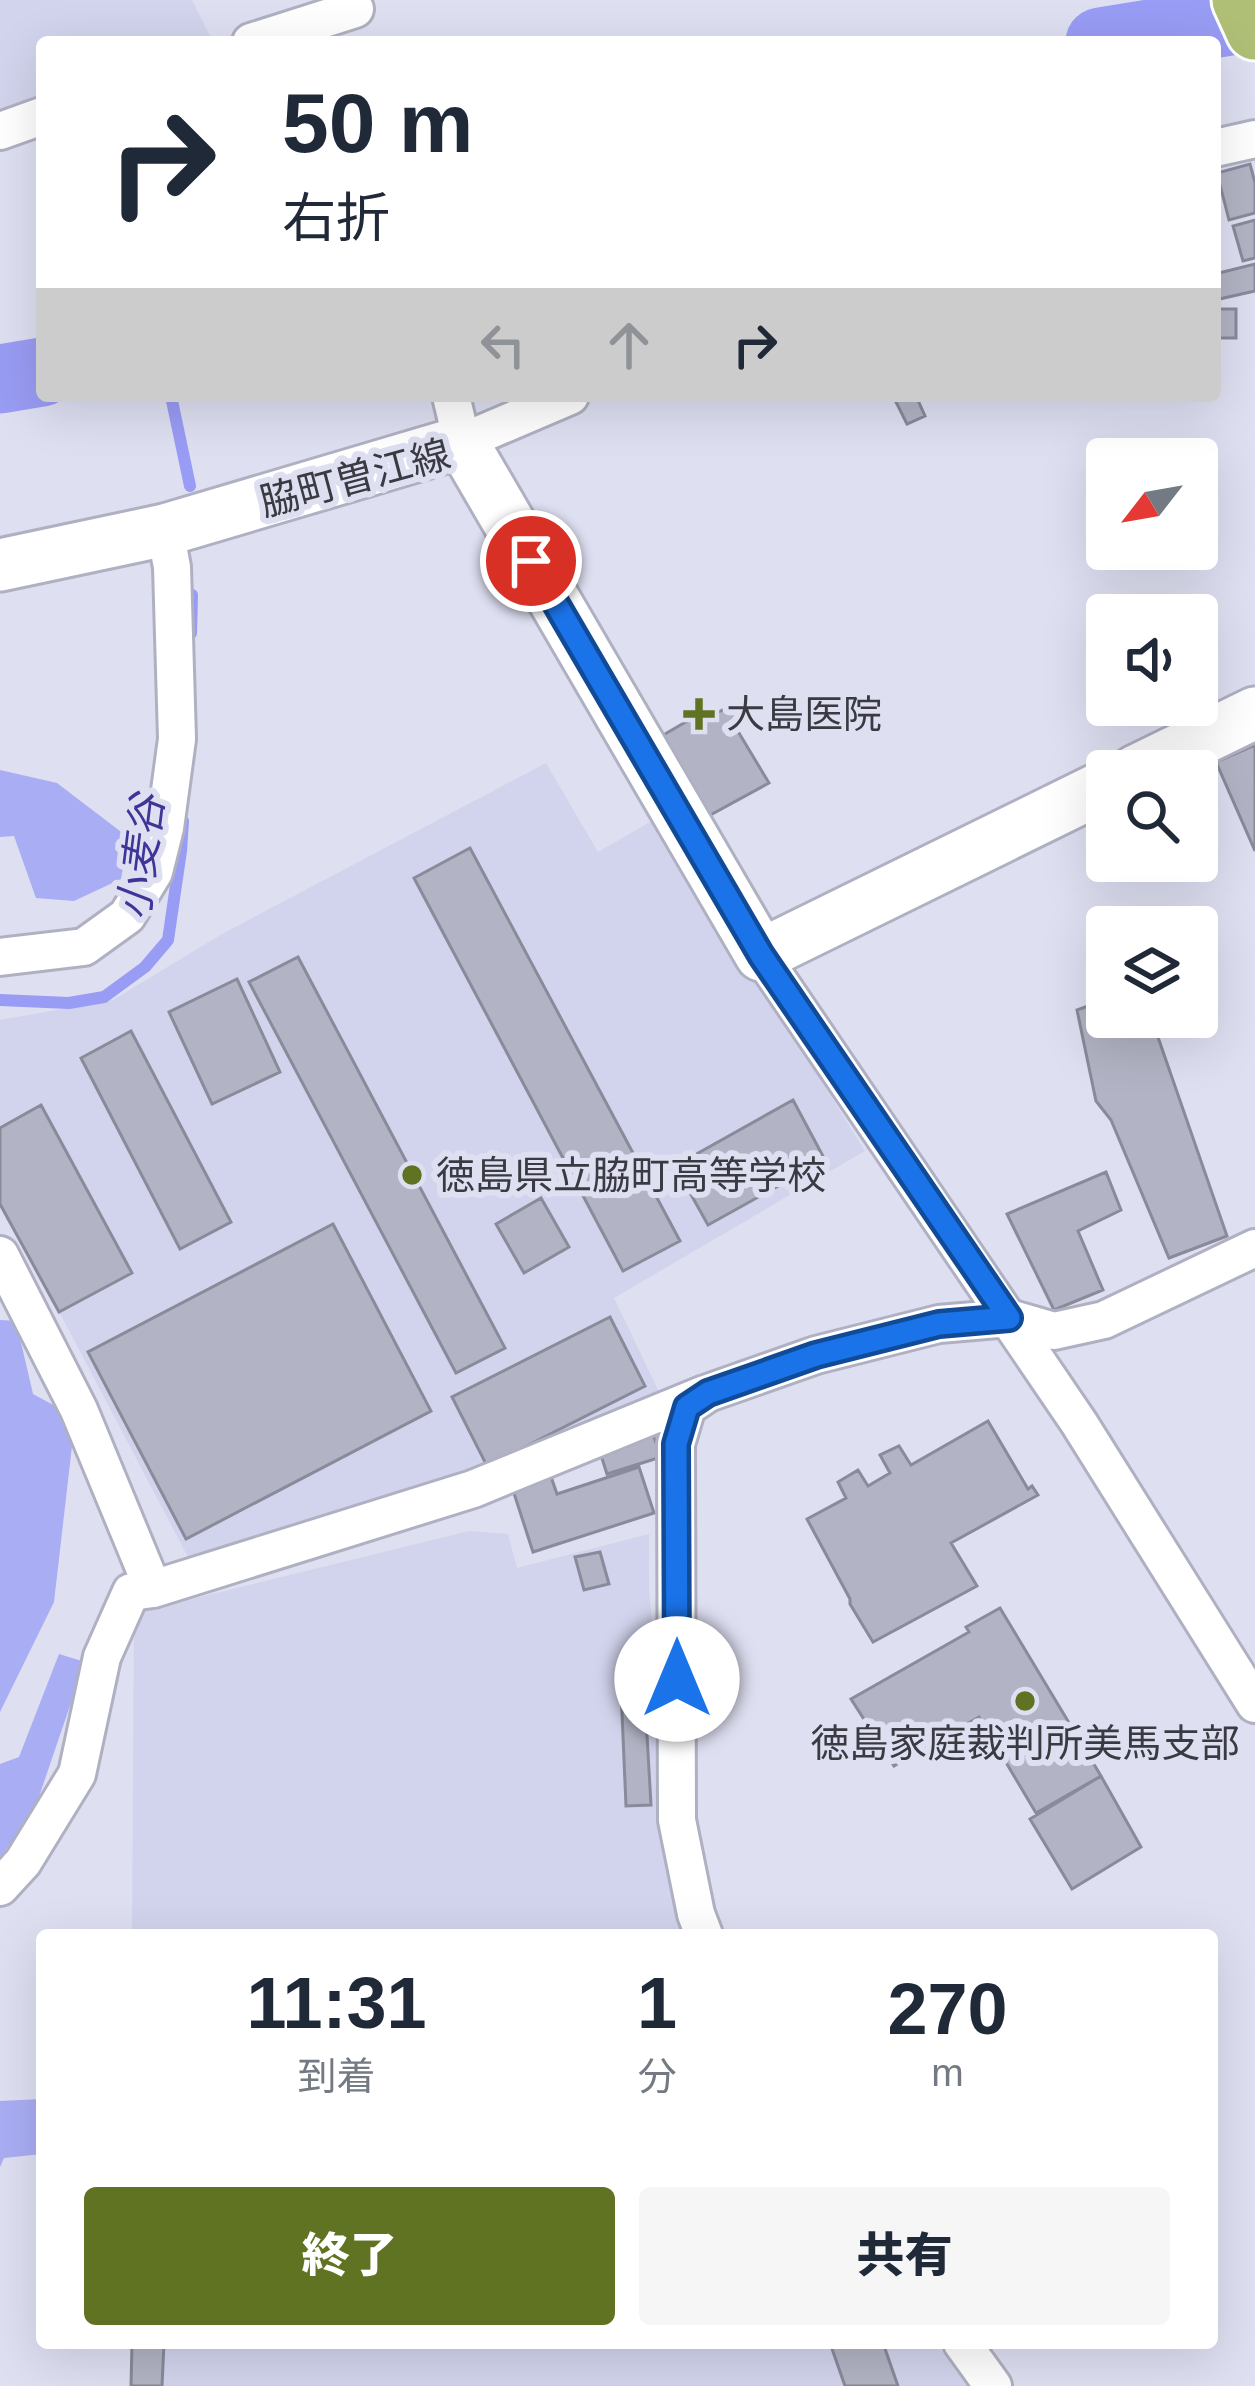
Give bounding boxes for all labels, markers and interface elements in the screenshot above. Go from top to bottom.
text: 50 m [282,76,473,170]
icon: right [84,84,240,240]
text: 右折 [282,188,390,248]
icon: left [470,312,536,378]
icon: ahead [596,312,662,378]
icon: right [722,312,788,378]
street label: 脇町曽江線 [255,432,455,524]
north arrow [1086,438,1218,570]
map controls [1086,438,1218,1038]
pin [480,510,582,612]
icon: arrive [498,528,564,594]
button: sound [1086,594,1218,726]
place label: 大島医院 [726,693,882,736]
marker: 大島医院 [683,698,715,730]
button: search [1086,750,1218,882]
water label: 小麦谷 [110,789,172,922]
button: layers [1086,906,1218,1038]
place label: 徳島県立脇町高等学校 [436,1154,826,1197]
marker: 徳島県立脇町高等学校 [399,1162,425,1188]
position arrow [614,1616,740,1742]
marker: 徳島家庭裁判所美馬支部 [1012,1688,1038,1714]
place label: 徳島家庭裁判所美馬支部 [810,1722,1240,1765]
text: 11:31 [246,1963,427,2043]
text: 1 [637,1963,677,2043]
text: 270 [887,1969,1008,2049]
text: m [931,2051,964,2094]
text: 到着 [297,2055,376,2098]
text: 分 [638,2055,677,2098]
button: 終了 [84,2187,615,2325]
button: 共有 [639,2187,1170,2325]

